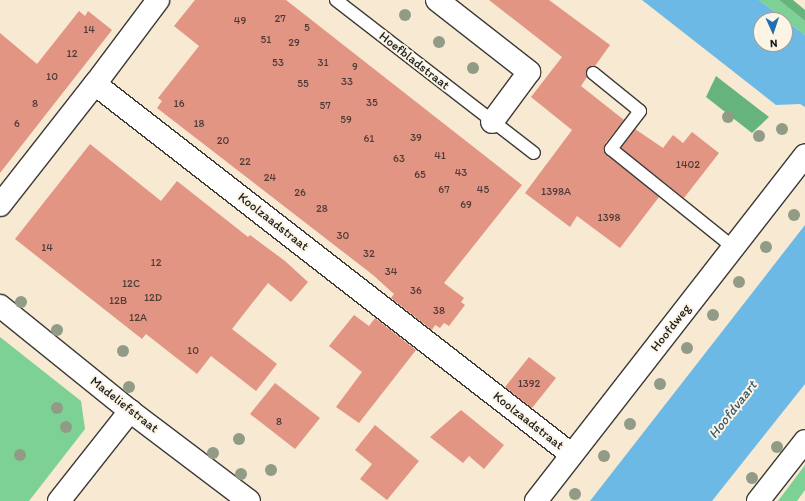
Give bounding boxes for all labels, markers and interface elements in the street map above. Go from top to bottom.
house number: 27 [274,12,286,26]
north arrow [753,12,793,52]
house number: 49 [234,14,246,28]
house number: 5 [304,21,310,35]
house number: 14 [83,23,95,37]
street label: Hoefbladstraat [376,29,452,93]
house number: 51 [261,33,271,47]
house number: 29 [288,36,300,50]
text: N [770,37,778,50]
house number: 12 [67,47,77,61]
house number: 53 [272,56,284,70]
house number: 31 [317,56,329,70]
house number: 9 [352,60,358,74]
house number: 10 [46,70,58,84]
house number: 33 [341,75,353,89]
house number: 55 [297,77,309,91]
house number: 35 [366,96,378,110]
house number: 8 [32,97,38,111]
house number: 16 [174,97,184,111]
house number: 57 [319,99,331,113]
house number: 59 [340,113,352,127]
house number: 6 [14,117,20,131]
house number: 18 [193,117,205,131]
house number: 39 [410,131,422,145]
house number: 61 [364,132,374,146]
house number: 20 [217,134,229,148]
house number: 41 [434,149,446,163]
house number: 63 [393,152,405,166]
house number: 22 [239,155,251,169]
house number: 1402 [676,158,700,172]
house number: 43 [455,166,467,180]
house number: 65 [414,168,426,182]
house number: 24 [264,171,276,185]
house number: 67 [438,183,450,197]
house number: 45 [477,183,489,197]
house number: 1398A [541,185,571,199]
house number: 26 [294,186,306,200]
street label: Koolzaadstraat [235,190,311,254]
house number: 69 [460,198,472,212]
house number: 28 [316,202,328,216]
house number: 1398 [598,211,620,225]
house number: 30 [337,229,349,243]
house number: 14 [41,241,53,255]
house number: 32 [363,247,375,261]
house number: 12 [151,256,161,270]
house number: 34 [385,265,397,279]
house number: 12C [122,277,140,291]
house number: 36 [410,284,422,298]
house number: 12D [144,291,162,305]
house number: 12B [109,294,127,308]
street label: Hoofdweg [648,301,694,355]
house number: 38 [433,304,445,318]
house number: 12A [129,311,147,325]
house number: 10 [187,344,199,358]
street label: Madeliefstraat [87,374,161,436]
house number: 1392 [518,377,540,391]
water label: Hoofdvaart [705,378,761,442]
street label: Koolzaadstraat [490,389,566,453]
house number: 8 [276,415,282,429]

